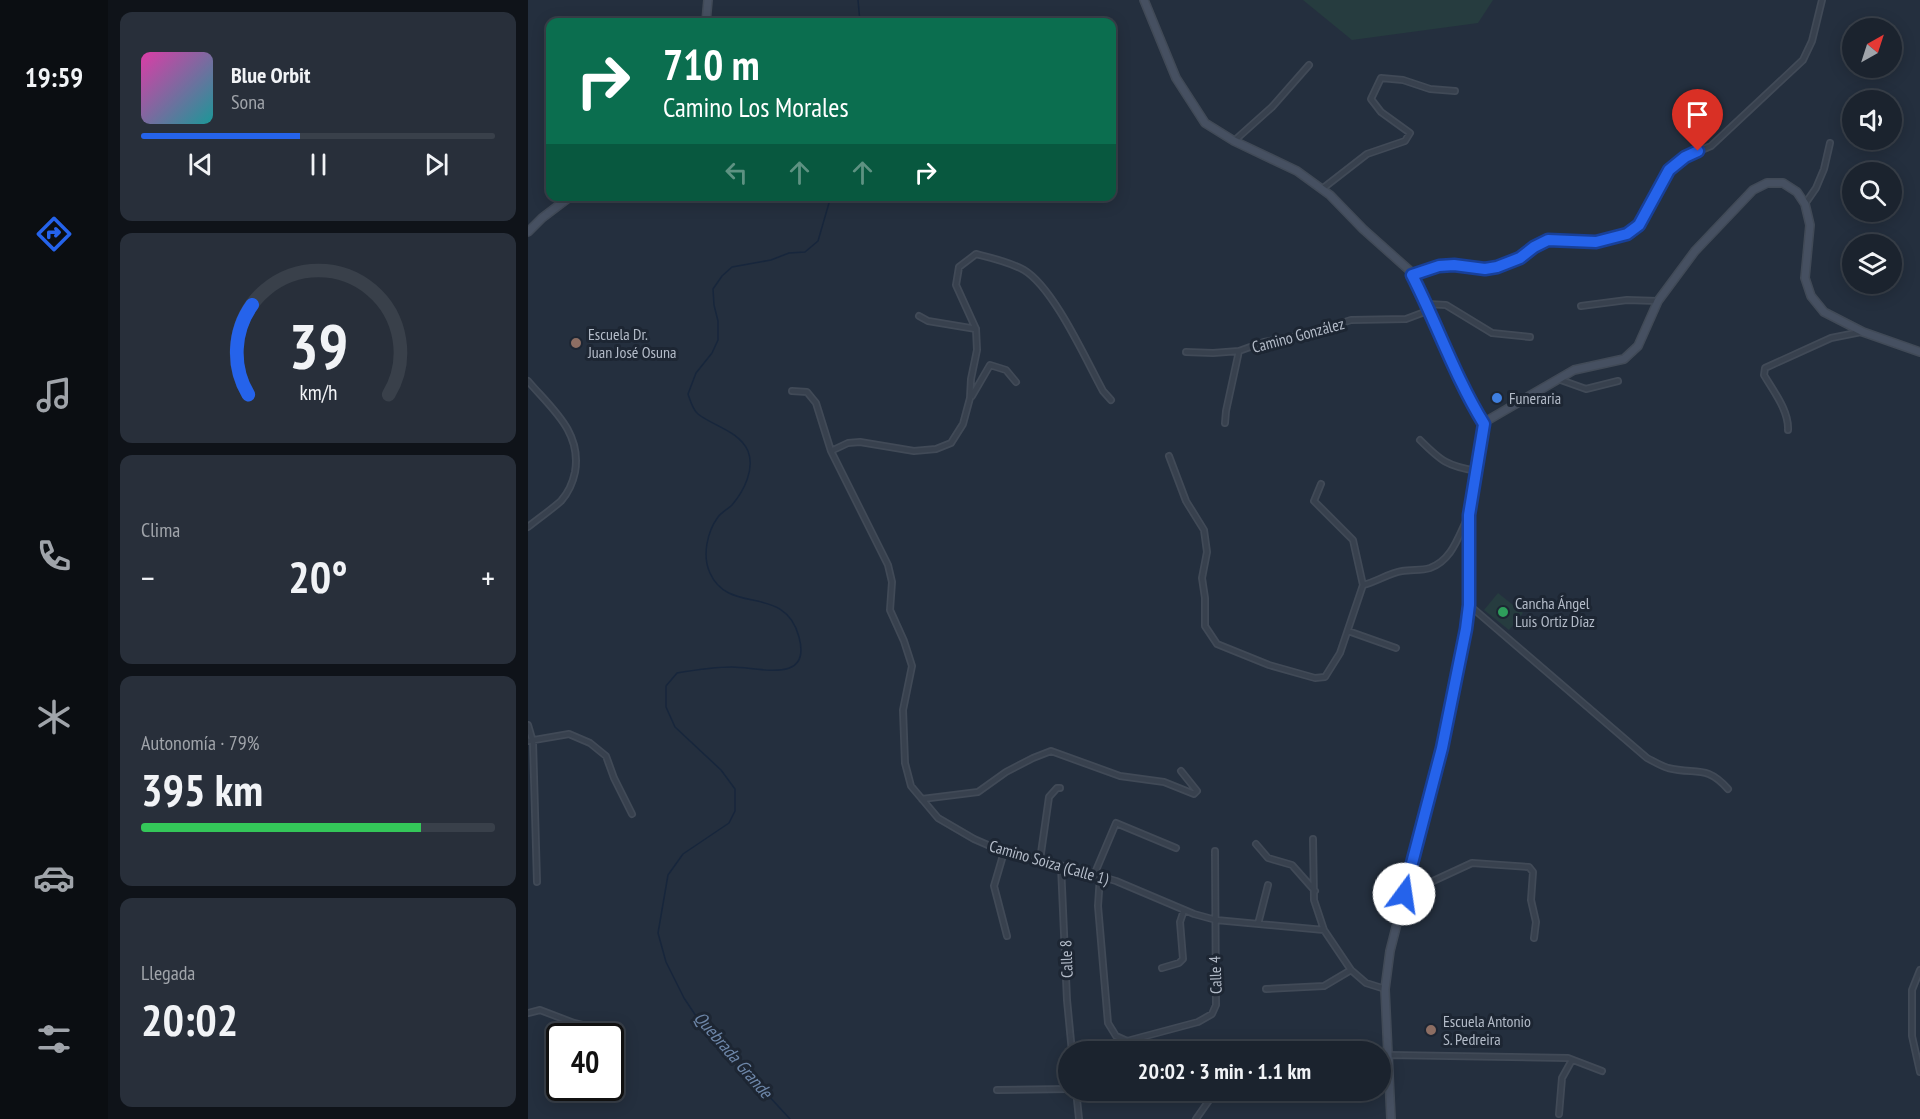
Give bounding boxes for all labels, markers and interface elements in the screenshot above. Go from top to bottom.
north arrow [1842,18,1902,78]
map controls [1842,18,1902,294]
text: 710 m [663,37,760,92]
icon: right [564,42,642,120]
text: 19:59 [25,60,83,94]
text: Blue Orbit [231,61,310,89]
text: Sona [231,89,265,115]
pin [1672,89,1723,151]
text: Camino Los Morales [663,90,849,124]
button: sound [1842,90,1902,150]
icon: arrive [1681,98,1714,131]
icon: previous [184,148,217,181]
icon: pause [302,148,335,181]
icon: next [420,148,453,181]
icon: left [720,156,753,189]
icon: ahead [783,156,816,189]
icon: ahead [846,156,879,189]
icon: right [909,156,942,189]
button: search [1842,162,1902,222]
icon: directions [33,213,75,255]
button: layers [1842,234,1902,294]
text: 39 [288,305,348,386]
street label: Camino González [1250,313,1347,357]
place label: Escuela Dr. Juan José Osuna [587,324,676,362]
marker: Escuela Dr. Juan José Osuna [569,336,583,350]
icon: music [33,374,75,416]
text: km/h [299,379,337,407]
place label: Funeraria [1509,388,1561,408]
marker: Funeraria [1490,391,1504,405]
text: Clima [141,517,180,543]
icon: phone [33,535,75,577]
text: 20° [288,547,348,605]
text: − [141,556,155,599]
text: + [481,556,495,599]
place label: Cancha Ángel Luis Ortiz Díaz [1515,593,1595,631]
marker: Cancha Ángel Luis Ortiz Díaz [1496,605,1510,619]
icon: climate [33,696,75,738]
text: Autonomía · 79% [141,730,259,756]
text: 395 km [141,760,263,818]
street label: Camino Soiza (Calle 1) [987,835,1111,889]
icon: car [33,857,75,899]
position arrow [1372,862,1436,926]
street label: Calle 8 [1055,940,1077,978]
street label: Calle 4 [1204,956,1226,994]
text: Llegada [141,960,195,986]
text: 20:02 [141,990,238,1048]
water label: Quebrada Grande [689,1006,779,1104]
place label: Escuela Antonio S. Pedreira [1443,1011,1531,1049]
icon: filters [33,1018,75,1060]
speed limit sign: 40 [546,1023,624,1101]
marker: Escuela Antonio S. Pedreira [1424,1023,1438,1037]
text: 20:02 · 3 min · 1.1 km [1138,1057,1311,1085]

